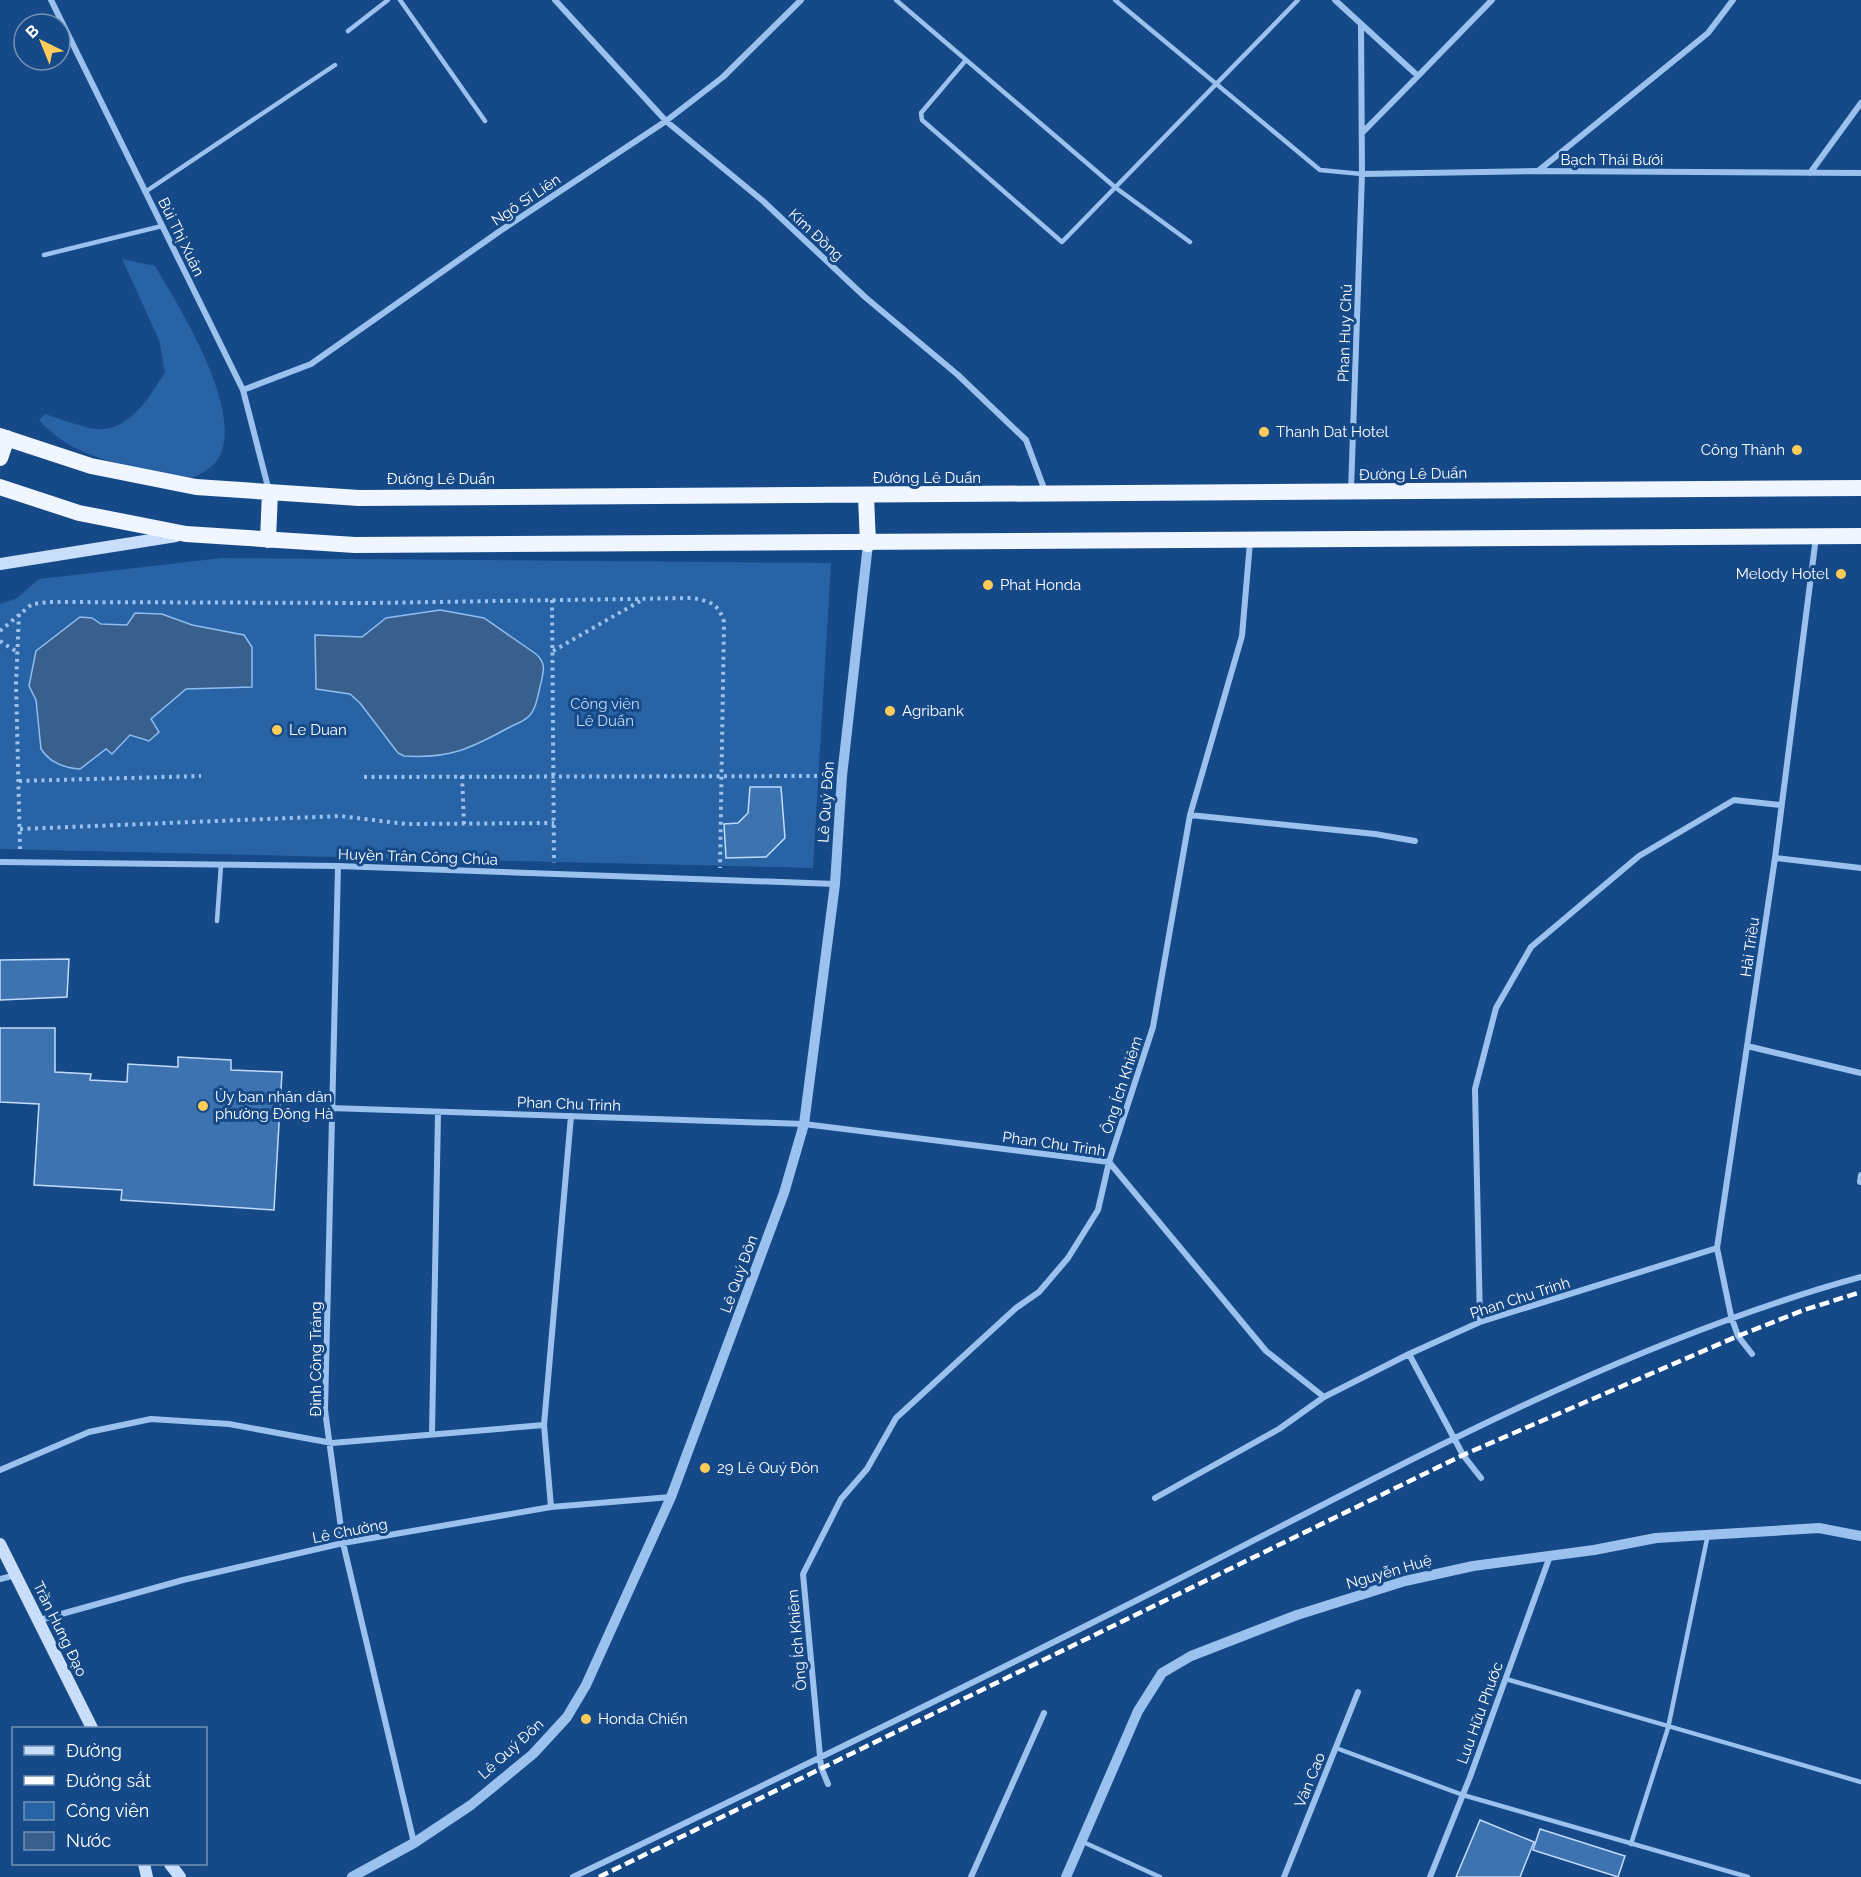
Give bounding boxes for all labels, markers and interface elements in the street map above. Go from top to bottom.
north arrow [12,12,72,72]
text: B [22,21,43,42]
street label: Bạch Thái Bưởi [1561,151,1663,169]
street label: Ngô Sĩ Liên [488,170,564,230]
street label: Bùi Thị Xuân [154,195,208,279]
street label: Kim Đồng [785,205,847,265]
street label: Phan Huy Chú [1334,283,1356,382]
place label: Thanh Dat Hotel [1276,423,1389,441]
marker: Thanh Dat Hotel [1257,425,1271,439]
place label: Công Thành [1701,441,1785,459]
marker: Công Thành [1790,443,1804,457]
street label: Đường Lê Duẩn [1359,464,1467,484]
street label: Đường Lê Duẩn [873,469,981,487]
street label: Đường Lê Duẩn [387,470,495,488]
place label: Melody Hotel [1736,565,1830,583]
marker: Melody Hotel [1834,567,1848,581]
place label: Phat Honda [1000,576,1081,594]
marker: Phat Honda [981,578,995,592]
park label: Công viên Lê Duẩn [570,695,640,730]
place label: Agribank [902,702,964,720]
marker: Agribank [883,704,897,718]
place label: Le Duan [289,721,347,739]
marker: Le Duan [270,723,284,737]
street label: Lê Quý Đôn [814,761,838,843]
street label: Huyền Trân Công Chúa [338,845,498,869]
street label: Hải Triều [1737,916,1763,978]
street label: Ông Ích Khiêm [1098,1034,1146,1136]
place label: Ủy ban nhân dân phường Đông Hà [215,1088,333,1123]
street label: Phan Chu Trinh [517,1093,621,1115]
marker: Ủy ban nhân dân phường Đông Hà [196,1099,210,1113]
street label: Phan Chu Trinh [1001,1128,1107,1160]
street label: Lê Quý Đôn [717,1233,761,1315]
street label: Phan Chu Trinh [1468,1273,1572,1323]
street label: Đinh Công Tráng [307,1301,325,1417]
place label: 29 Lê Quý Đôn [717,1459,819,1477]
marker: 29 Lê Quý Đôn [698,1461,712,1475]
street label: Lê Chưởng [311,1515,389,1547]
street label: Nguyễn Huệ [1344,1551,1434,1593]
street label: Trần Hưng Đạo [29,1579,91,1680]
street label: Ông Ích Khiêm [784,1589,810,1691]
street label: Lưu Hữu Phước [1453,1660,1507,1766]
place label: Honda Chiến [598,1710,688,1728]
marker: Honda Chiến [579,1712,593,1726]
street label: Lê Quý Đôn [475,1715,547,1783]
legend [12,1727,207,1865]
text: Đường [66,1740,122,1761]
street label: Văn Cao [1291,1750,1329,1810]
text: Đường sắt [66,1770,151,1791]
text: Công viên [66,1800,149,1821]
text: Nước [66,1830,111,1851]

